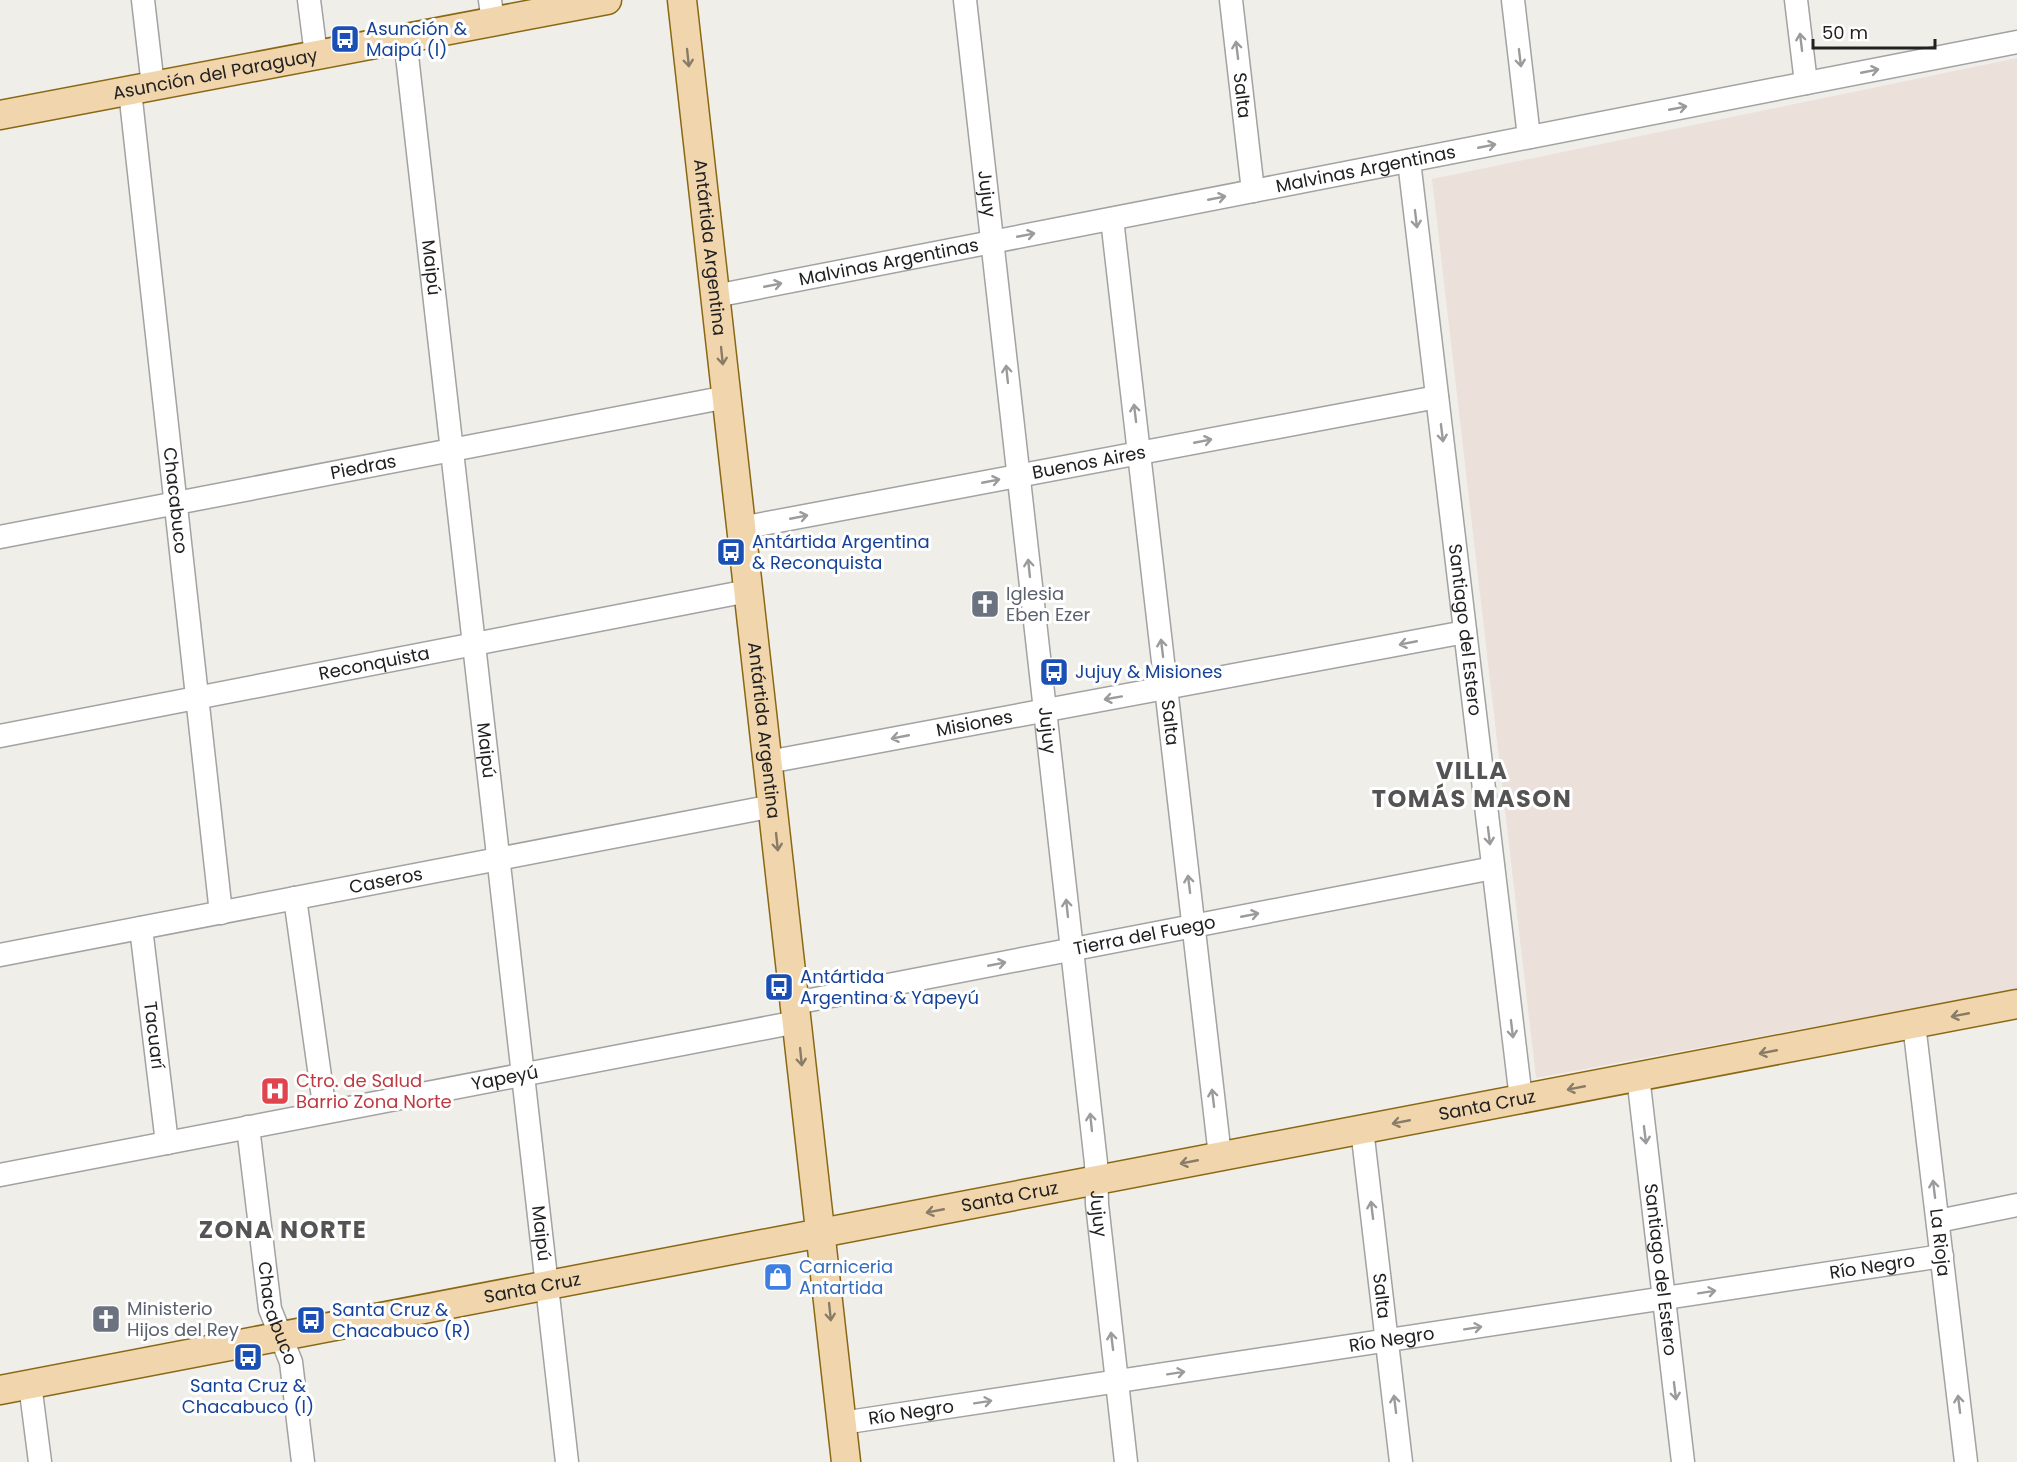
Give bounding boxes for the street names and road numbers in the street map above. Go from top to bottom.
street label: Asunción del Paraguay [111,42,320,105]
street label: Salta [1227,71,1258,120]
street label: Malvinas Argentinas [1274,139,1458,198]
street label: Antártida Argentina [688,158,733,337]
street label: Jujuy [972,169,1002,219]
street label: Malvinas Argentinas [797,232,981,291]
street label: Maipú [416,238,447,297]
street label: Buenos Aires [1030,439,1148,485]
street label: Chacabuco [158,446,194,555]
street label: Piedras [328,448,398,485]
street label: Santiago del Estero [1443,542,1488,717]
street label: Reconquista [316,640,431,686]
street label: Antártida Argentina [742,641,787,820]
street label: Salta [1156,698,1186,747]
street label: Misiones [934,704,1015,742]
street label: Jujuy [1033,705,1063,755]
street label: Maipú [471,721,502,779]
street label: Caseros [347,861,425,899]
street label: Tierra del Fuego [1071,909,1217,961]
street label: Tacuarí [138,1000,171,1070]
street label: Yapeyú [469,1059,540,1096]
street label: Santa Cruz [1436,1083,1537,1126]
street label: Santa Cruz [959,1175,1060,1218]
street label: Santiago del Estero [1639,1182,1684,1357]
street label: Jujuy [1085,1190,1114,1238]
street label: Maipú [526,1204,557,1262]
street label: La Rioja [1924,1207,1957,1278]
street label: Río Negro [1828,1247,1917,1285]
street label: Chacabuco [252,1260,304,1368]
street label: Santa Cruz [482,1266,583,1309]
street label: Salta [1367,1272,1397,1320]
street label: Río Negro [1347,1320,1436,1358]
street label: Río Negro [867,1393,956,1431]

